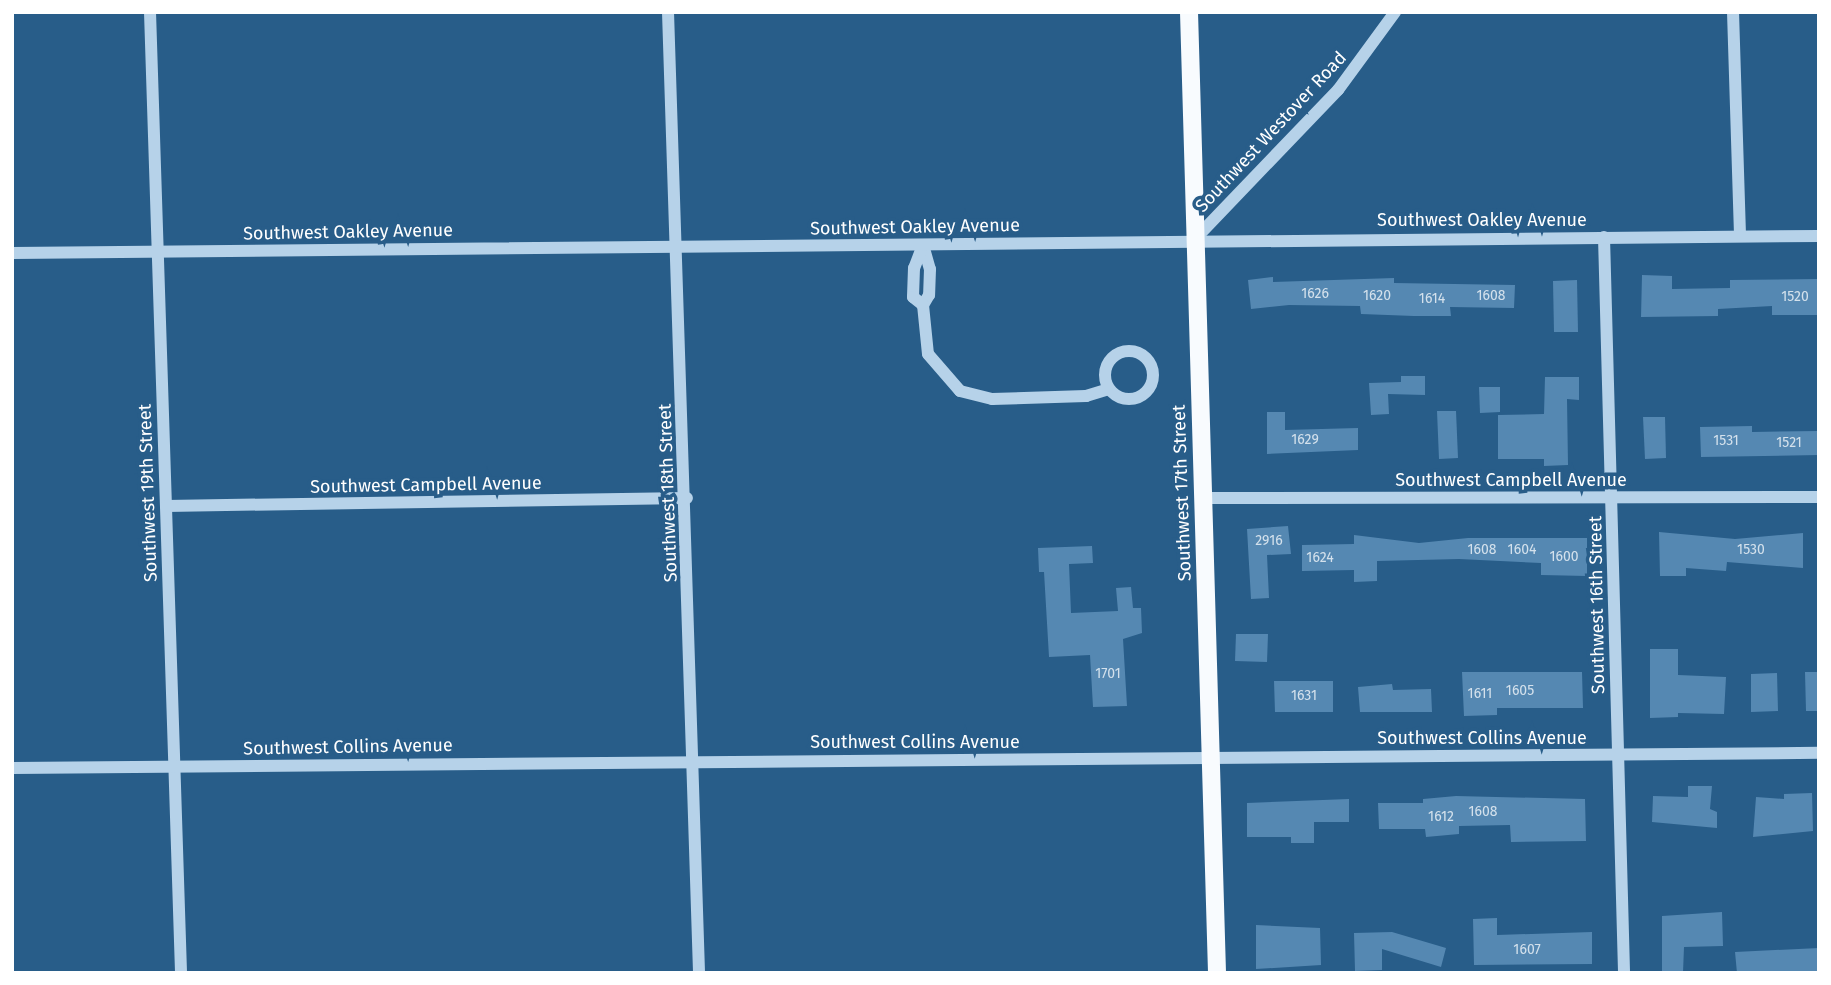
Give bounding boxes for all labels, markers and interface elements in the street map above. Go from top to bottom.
street label: Southwest Westover Road [1191,47,1351,217]
street label: Southwest Oakley Avenue [1377,209,1587,231]
street label: Southwest Oakley Avenue [810,214,1020,240]
street label: Southwest Oakley Avenue [243,219,453,245]
house number: 1626 [1301,286,1329,302]
house number: 1620 [1363,288,1391,304]
house number: 1608 [1476,288,1506,304]
house number: 1520 [1781,289,1809,305]
house number: 1614 [1419,291,1445,307]
street label: Southwest 18th Street [654,403,682,583]
street label: Southwest 19th Street [134,404,162,582]
street label: Southwest 17th Street [1168,404,1196,582]
house number: 1629 [1291,432,1319,448]
house number: 1531 [1713,433,1739,449]
house number: 1521 [1776,435,1802,451]
street label: Southwest Campbell Avenue [1395,469,1627,491]
street label: Southwest Campbell Avenue [310,472,542,498]
street label: Southwest 16th Street [1585,516,1609,694]
house number: 2916 [1255,533,1283,549]
house number: 1608 [1467,542,1497,558]
house number: 1604 [1508,542,1536,558]
house number: 1530 [1737,542,1765,558]
house number: 1600 [1549,549,1579,565]
house number: 1624 [1306,550,1334,566]
house number: 1701 [1095,666,1121,682]
house number: 1605 [1506,683,1534,699]
house number: 1611 [1468,686,1492,702]
house number: 1631 [1291,688,1317,704]
street label: Southwest Collins Avenue [1377,727,1587,749]
street label: Southwest Collins Avenue [810,731,1020,753]
street label: Southwest Collins Avenue [243,734,453,760]
house number: 1608 [1468,804,1498,820]
house number: 1612 [1428,809,1454,825]
house number: 1607 [1513,942,1541,958]

